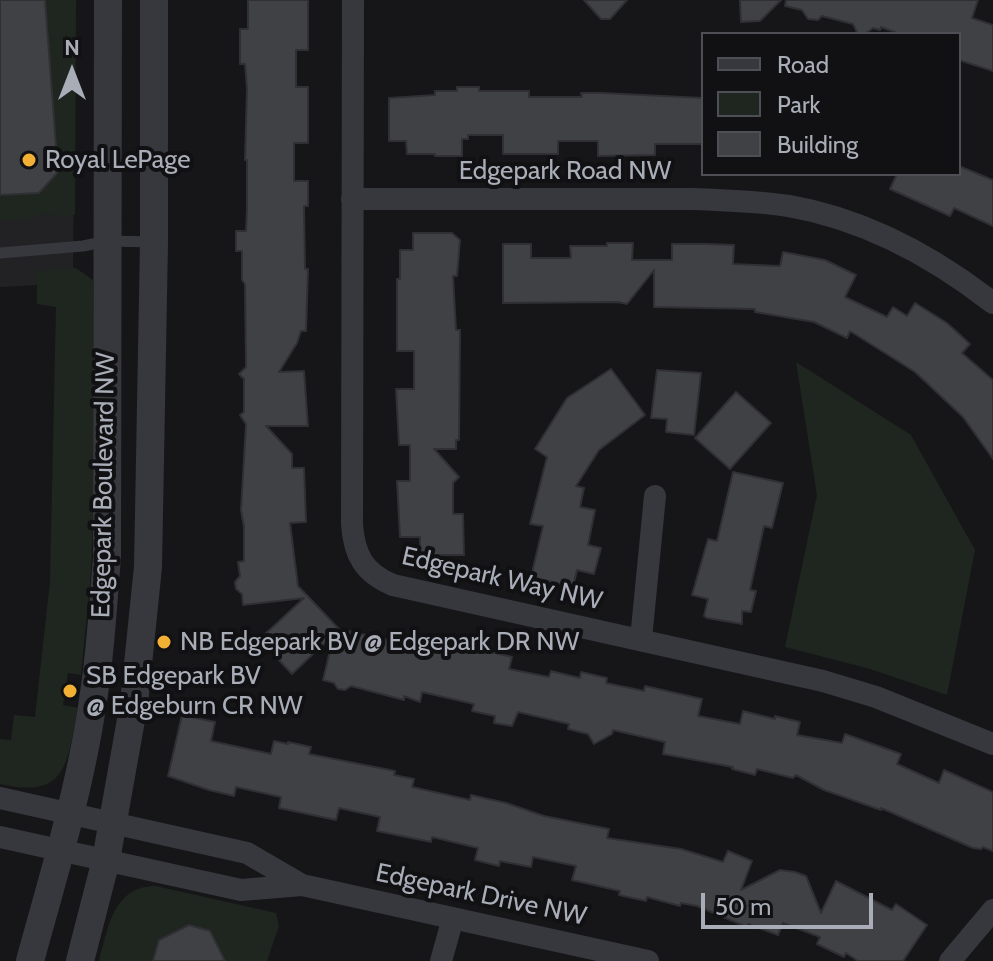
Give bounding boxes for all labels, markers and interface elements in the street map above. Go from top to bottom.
north arrow [32,32,112,112]
legend [701,32,961,176]
text: N [64,34,80,61]
text: Road [777,50,829,79]
text: Park [777,90,820,119]
text: Building [777,130,858,159]
place label: Royal LePage [45,144,191,176]
marker: Royal LePage [20,151,38,169]
street label: Edgepark Road NW [459,155,671,187]
street label: Edgepark Boulevard NW [86,352,122,618]
street label: Edgepark Way NW [399,541,605,617]
place label: NB Edgepark BV @ Edgepark DR NW [180,626,579,658]
marker: NB Edgepark BV @ Edgepark DR NW [155,633,173,651]
place label: SB Edgepark BV @ Edgeburn CR NW [86,660,303,722]
marker: SB Edgepark BV @ Edgeburn CR NW [61,682,79,700]
street label: Edgepark Drive NW [373,857,589,933]
scale bar [705,877,877,927]
text: 50 m [715,892,771,921]

